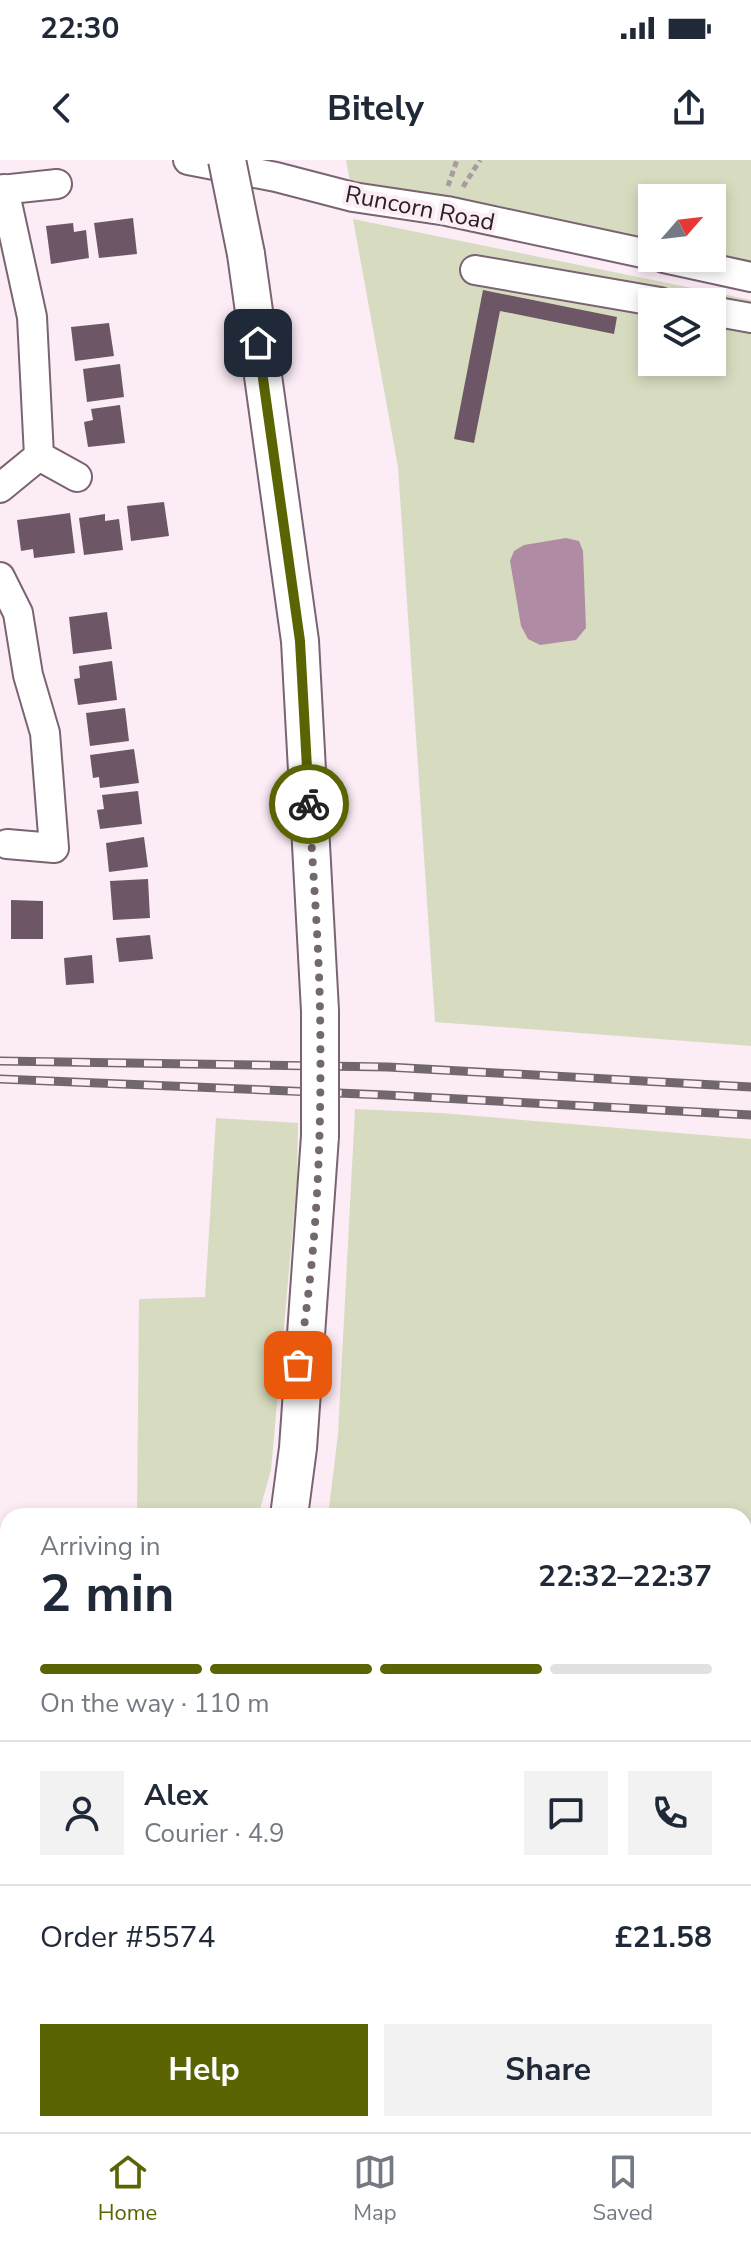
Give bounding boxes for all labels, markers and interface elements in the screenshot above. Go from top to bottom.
text: 22:30 [40,8,119,49]
text: Bitely [327,84,424,133]
icon: back [40,86,84,130]
icon: share [667,86,711,130]
street label: Runcorn Road [343,178,497,238]
north arrow [638,184,726,272]
map controls [638,184,726,376]
button: layers [638,288,726,376]
pin [224,309,292,377]
icon: home [236,321,280,365]
courier [269,764,349,844]
icon: bike [287,782,331,826]
pin [264,1331,332,1399]
icon: bag [276,1343,320,1387]
text: Arriving in [40,1529,161,1564]
text: 22:32–22:37 [538,1556,712,1597]
text: 2 min [40,1558,175,1629]
text: On the way · 110 m [40,1686,269,1721]
button: person [40,1771,124,1855]
button: chat [524,1771,608,1855]
button: phone [628,1771,712,1855]
text: Alex [144,1775,208,1816]
text: Courier · 4.9 [144,1816,285,1851]
text: Order #5574 [40,1917,215,1958]
text: £21.58 [615,1917,712,1958]
button: Help [40,2024,368,2116]
button: Share [384,2024,712,2116]
tab: Home [98,2150,157,2228]
tab: Map [353,2150,397,2228]
tab: Saved [592,2150,653,2228]

